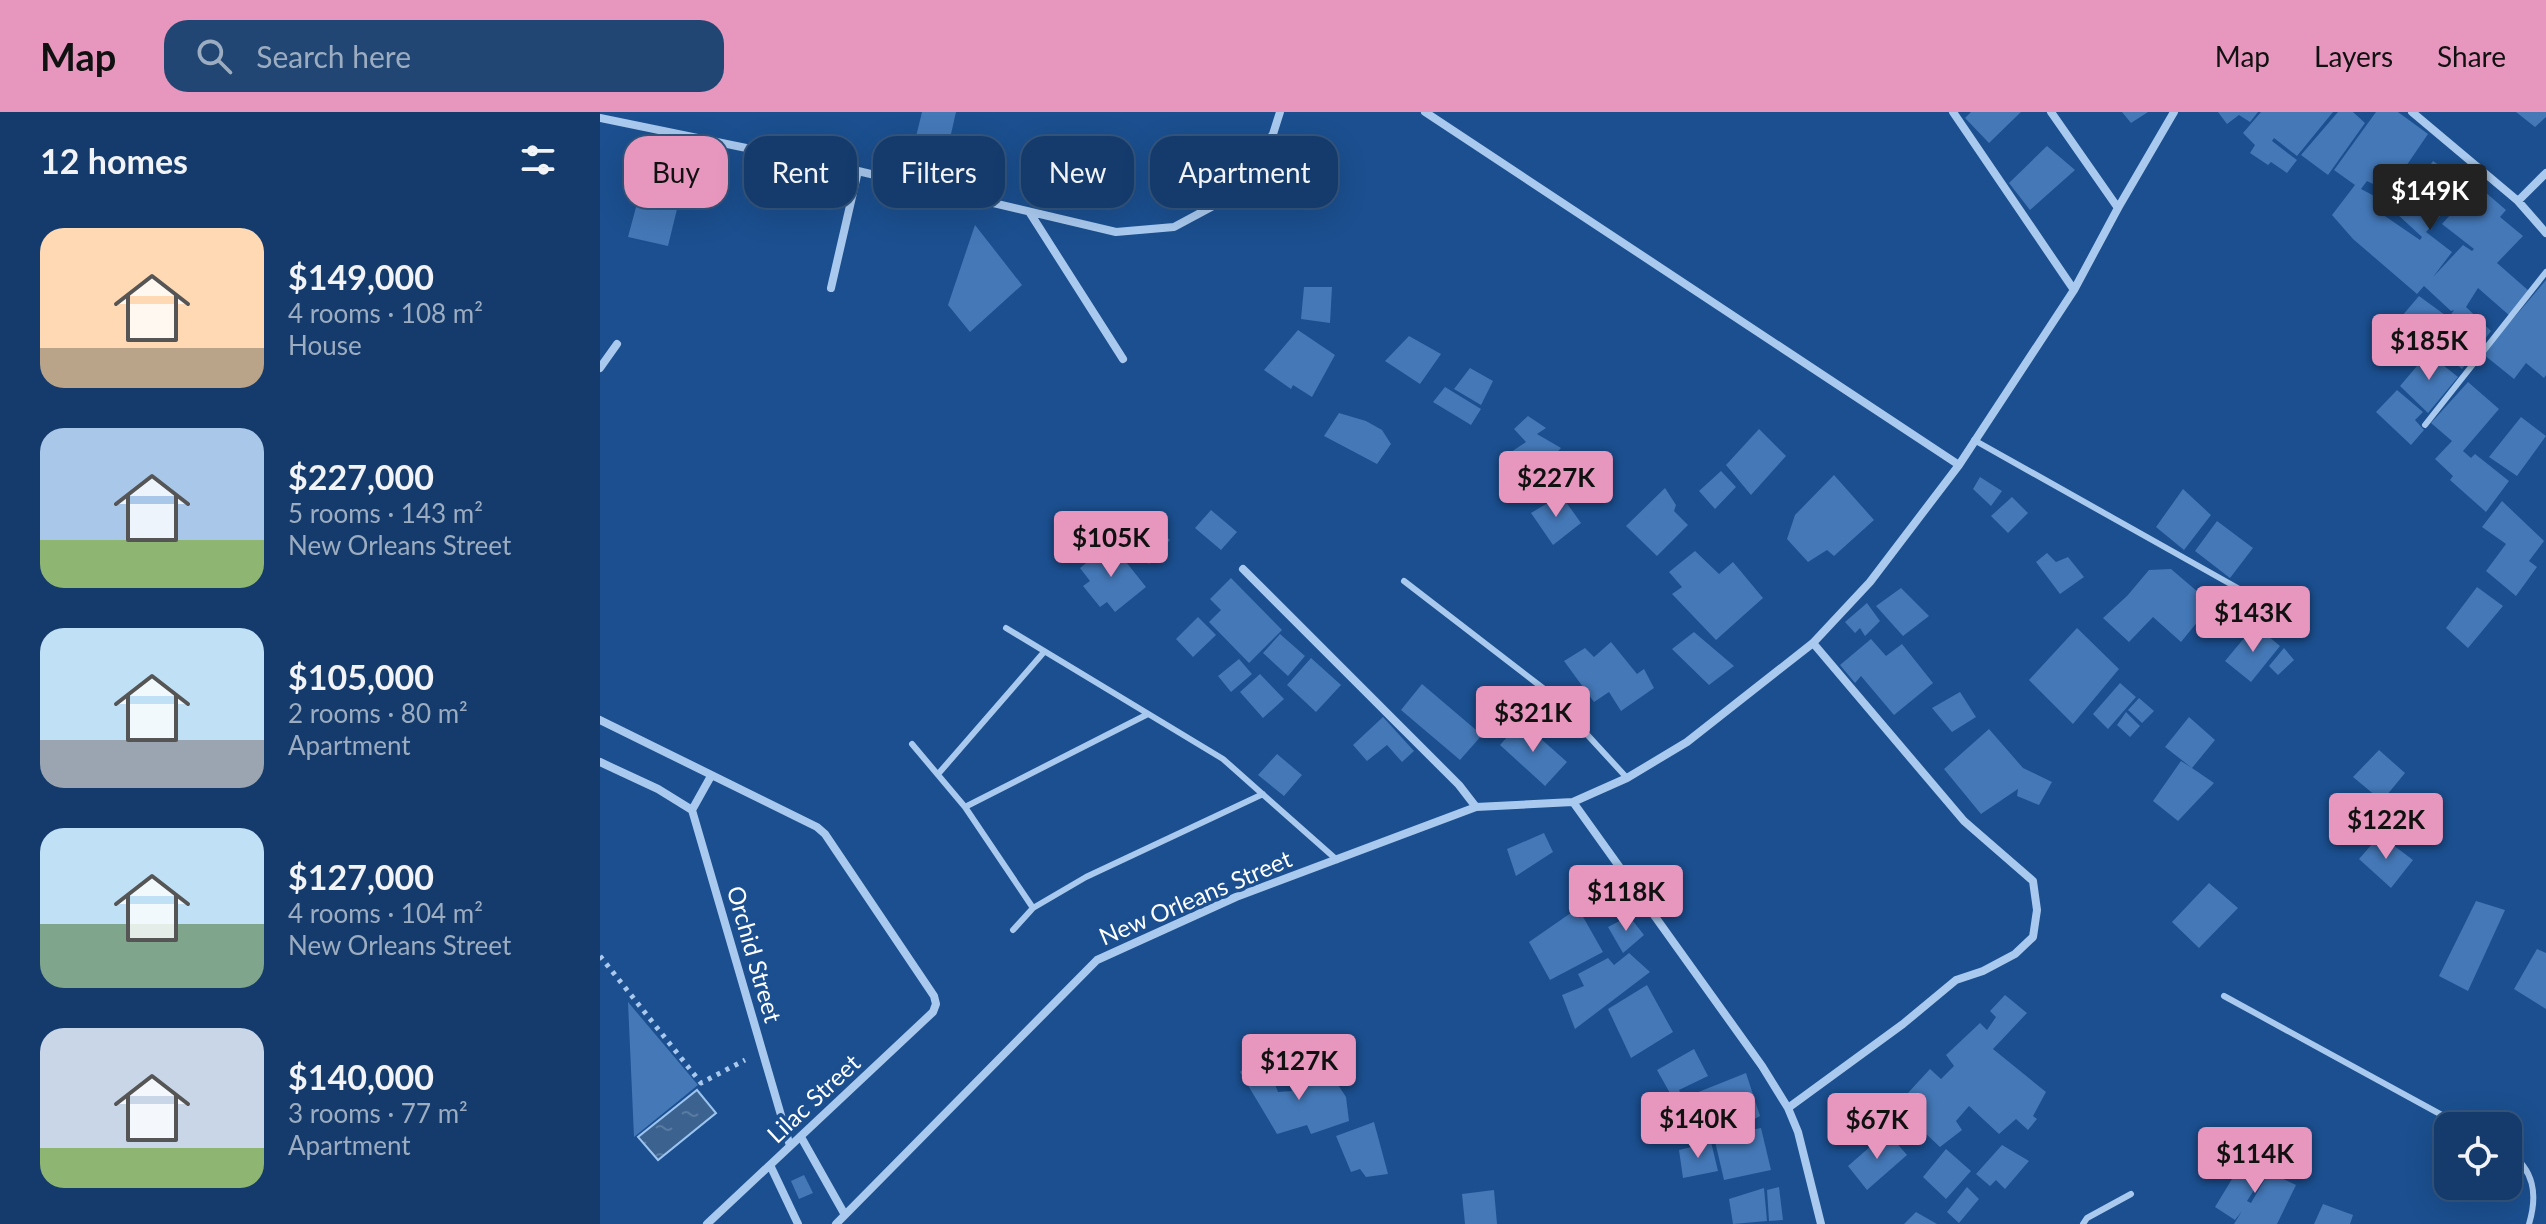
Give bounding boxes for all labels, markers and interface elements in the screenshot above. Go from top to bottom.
search box [164,20,724,92]
text: Map [40,33,116,79]
icon: search [192,34,236,78]
text: Search here [256,38,411,74]
text: Map [2215,39,2270,73]
text: Layers [2314,39,2393,73]
text: Share [2437,39,2506,73]
chip: Buy [624,136,728,208]
chip: Rent [744,136,857,208]
chip: Filters [873,136,1005,208]
chip: New [1021,136,1134,208]
chip: Apartment [1150,136,1338,208]
icon: filters [516,138,560,182]
text: 12 homes [40,140,188,181]
pin: $149K [2374,164,2486,232]
text: $149K [2391,174,2469,206]
text: $149,000 [288,256,434,297]
icon: home [104,260,200,356]
text: 4 rooms · 108 m² [288,297,483,329]
pin: $185K [2373,314,2485,382]
text: $185K [2390,324,2468,356]
text: House [288,329,362,361]
pin: $227K [1500,451,1612,519]
text: $227,000 [288,456,434,497]
icon: home [104,460,200,556]
text: $227K [1517,461,1595,493]
text: 5 rooms · 143 m² [288,497,483,529]
pin: $105K [1055,511,1167,579]
text: $105K [1072,521,1150,553]
text: New Orleans Street [288,529,511,561]
pin: $143K [2197,586,2309,654]
text: $143K [2214,596,2292,628]
text: $105,000 [288,656,434,697]
icon: home [104,660,200,756]
pin: $321K [1477,686,1589,754]
text: $321K [1494,696,1572,728]
text: 2 rooms · 80 m² [288,697,468,729]
text: Apartment [288,729,411,761]
pin: $122K [2330,793,2442,861]
text: $122K [2347,803,2425,835]
street label: New Orleans Street [1094,843,1296,951]
text: $127,000 [288,856,434,897]
icon: home [104,860,200,956]
pin: $118K [1570,865,1682,933]
text: $118K [1587,875,1665,907]
street label: Orchid Street [722,882,788,1026]
text: 4 rooms · 104 m² [288,897,483,929]
text: New Orleans Street [288,929,511,961]
pin: $127K [1243,1034,1355,1102]
text: $127K [1260,1044,1338,1076]
street label: Lilac Street [761,1047,866,1148]
text: $140,000 [288,1056,434,1097]
icon: home [104,1060,200,1156]
pin: $140K [1642,1092,1754,1160]
pin: $67K [1830,1093,1924,1161]
text: 3 rooms · 77 m² [288,1097,468,1129]
text: $140K [1659,1102,1737,1134]
text: $67K [1845,1103,1909,1135]
map controls [2434,1112,2522,1200]
button: locate [2434,1112,2522,1200]
pin: $114K [2199,1127,2311,1195]
text: Apartment [288,1129,411,1161]
text: $114K [2216,1137,2294,1169]

